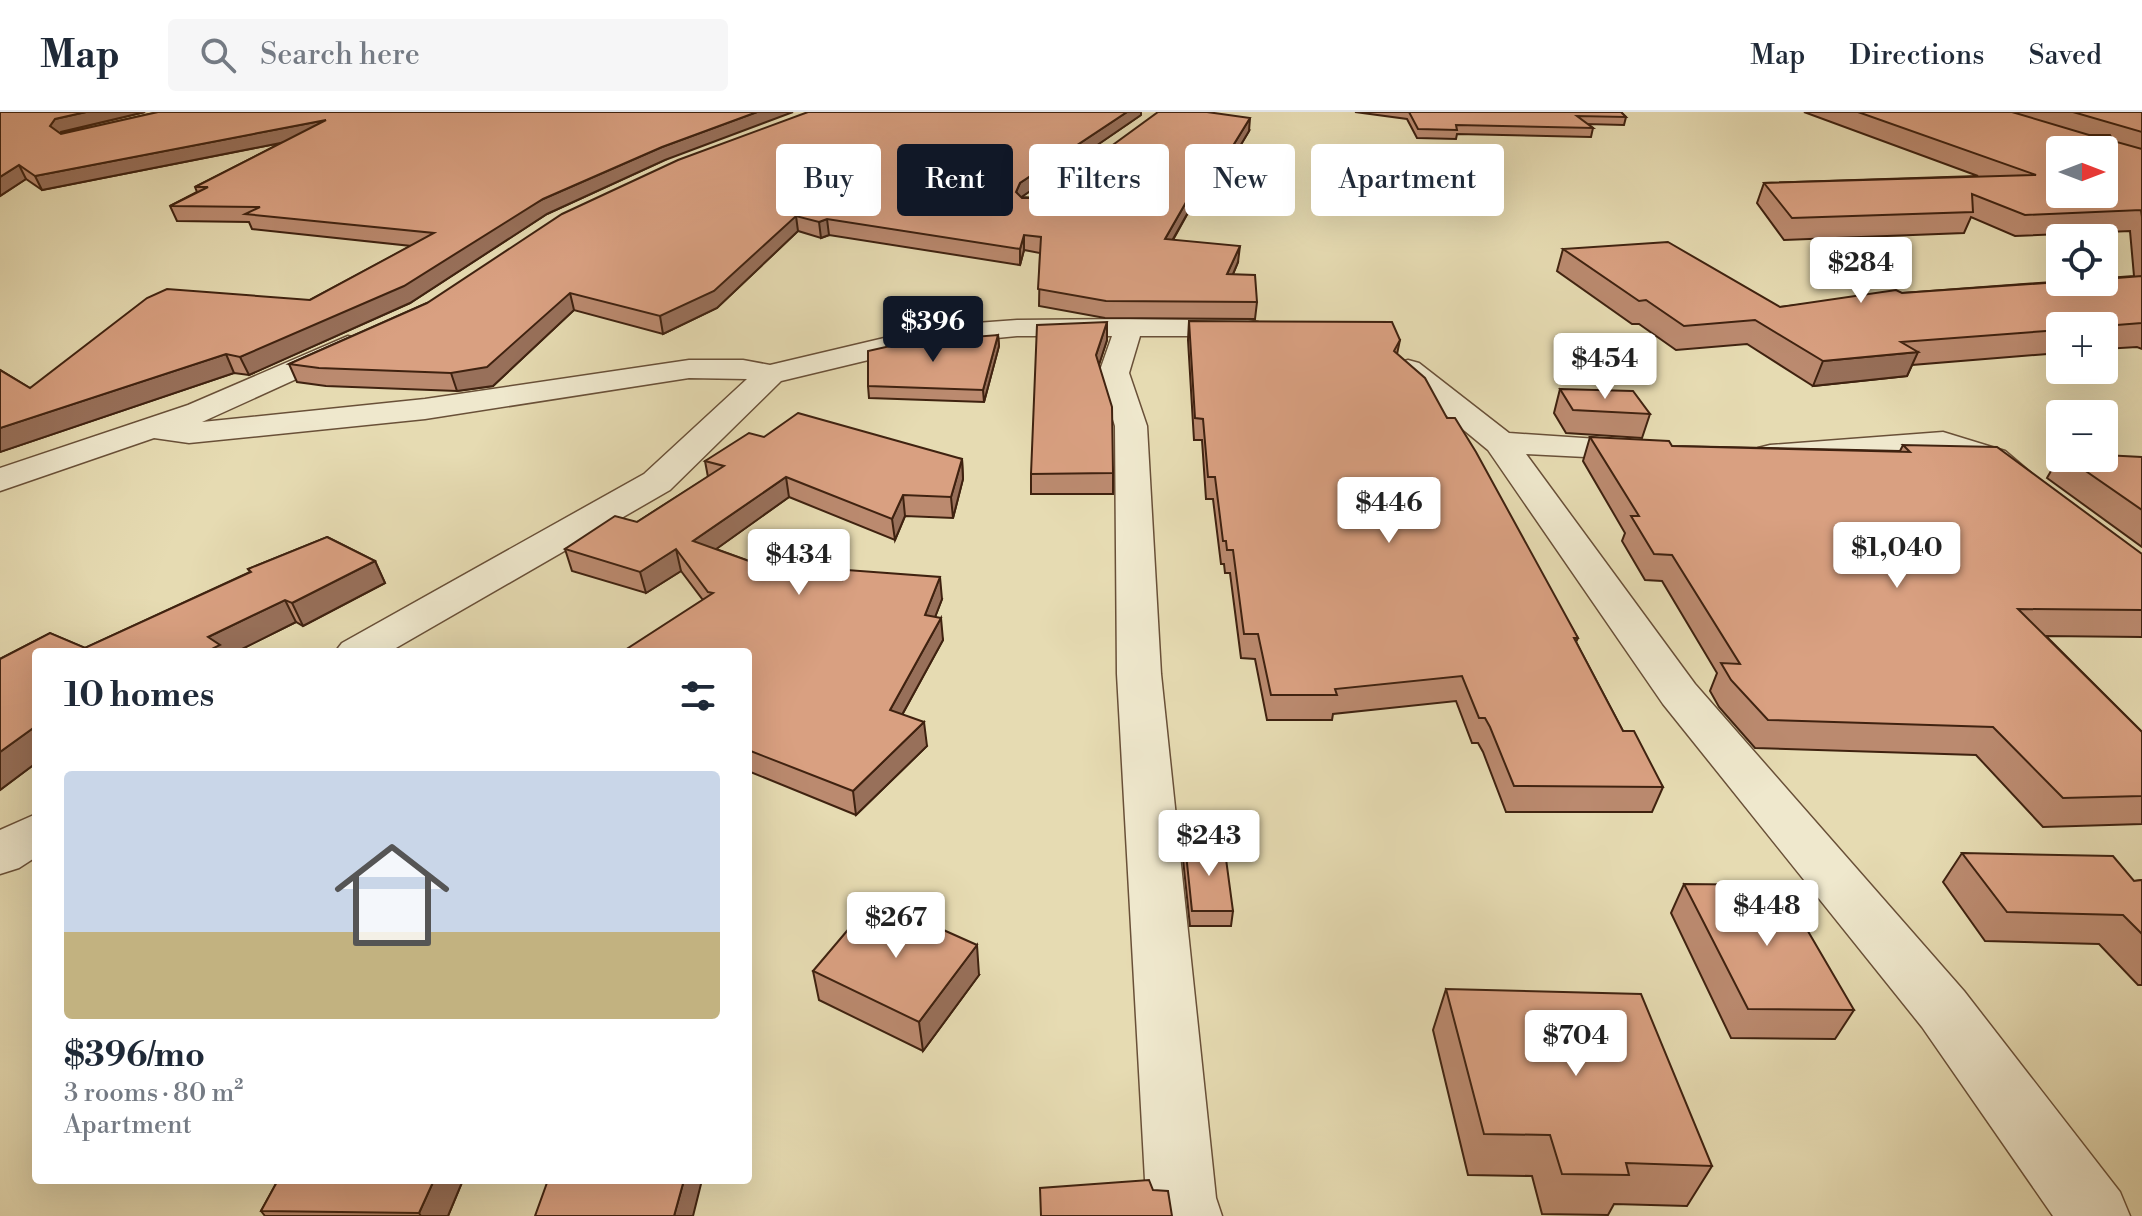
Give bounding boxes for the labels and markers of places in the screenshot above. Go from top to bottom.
pin: $284 [1814,237,1908,305]
pin: $396 [886,296,980,364]
pin: $454 [1558,333,1652,401]
pin: $446 [1342,477,1436,545]
pin: $1,040 [1832,522,1962,590]
pin: $434 [752,529,846,597]
pin: $243 [1162,810,1256,878]
pin: $448 [1720,880,1814,948]
pin: $267 [849,892,943,960]
pin: $704 [1529,1010,1623,1078]

